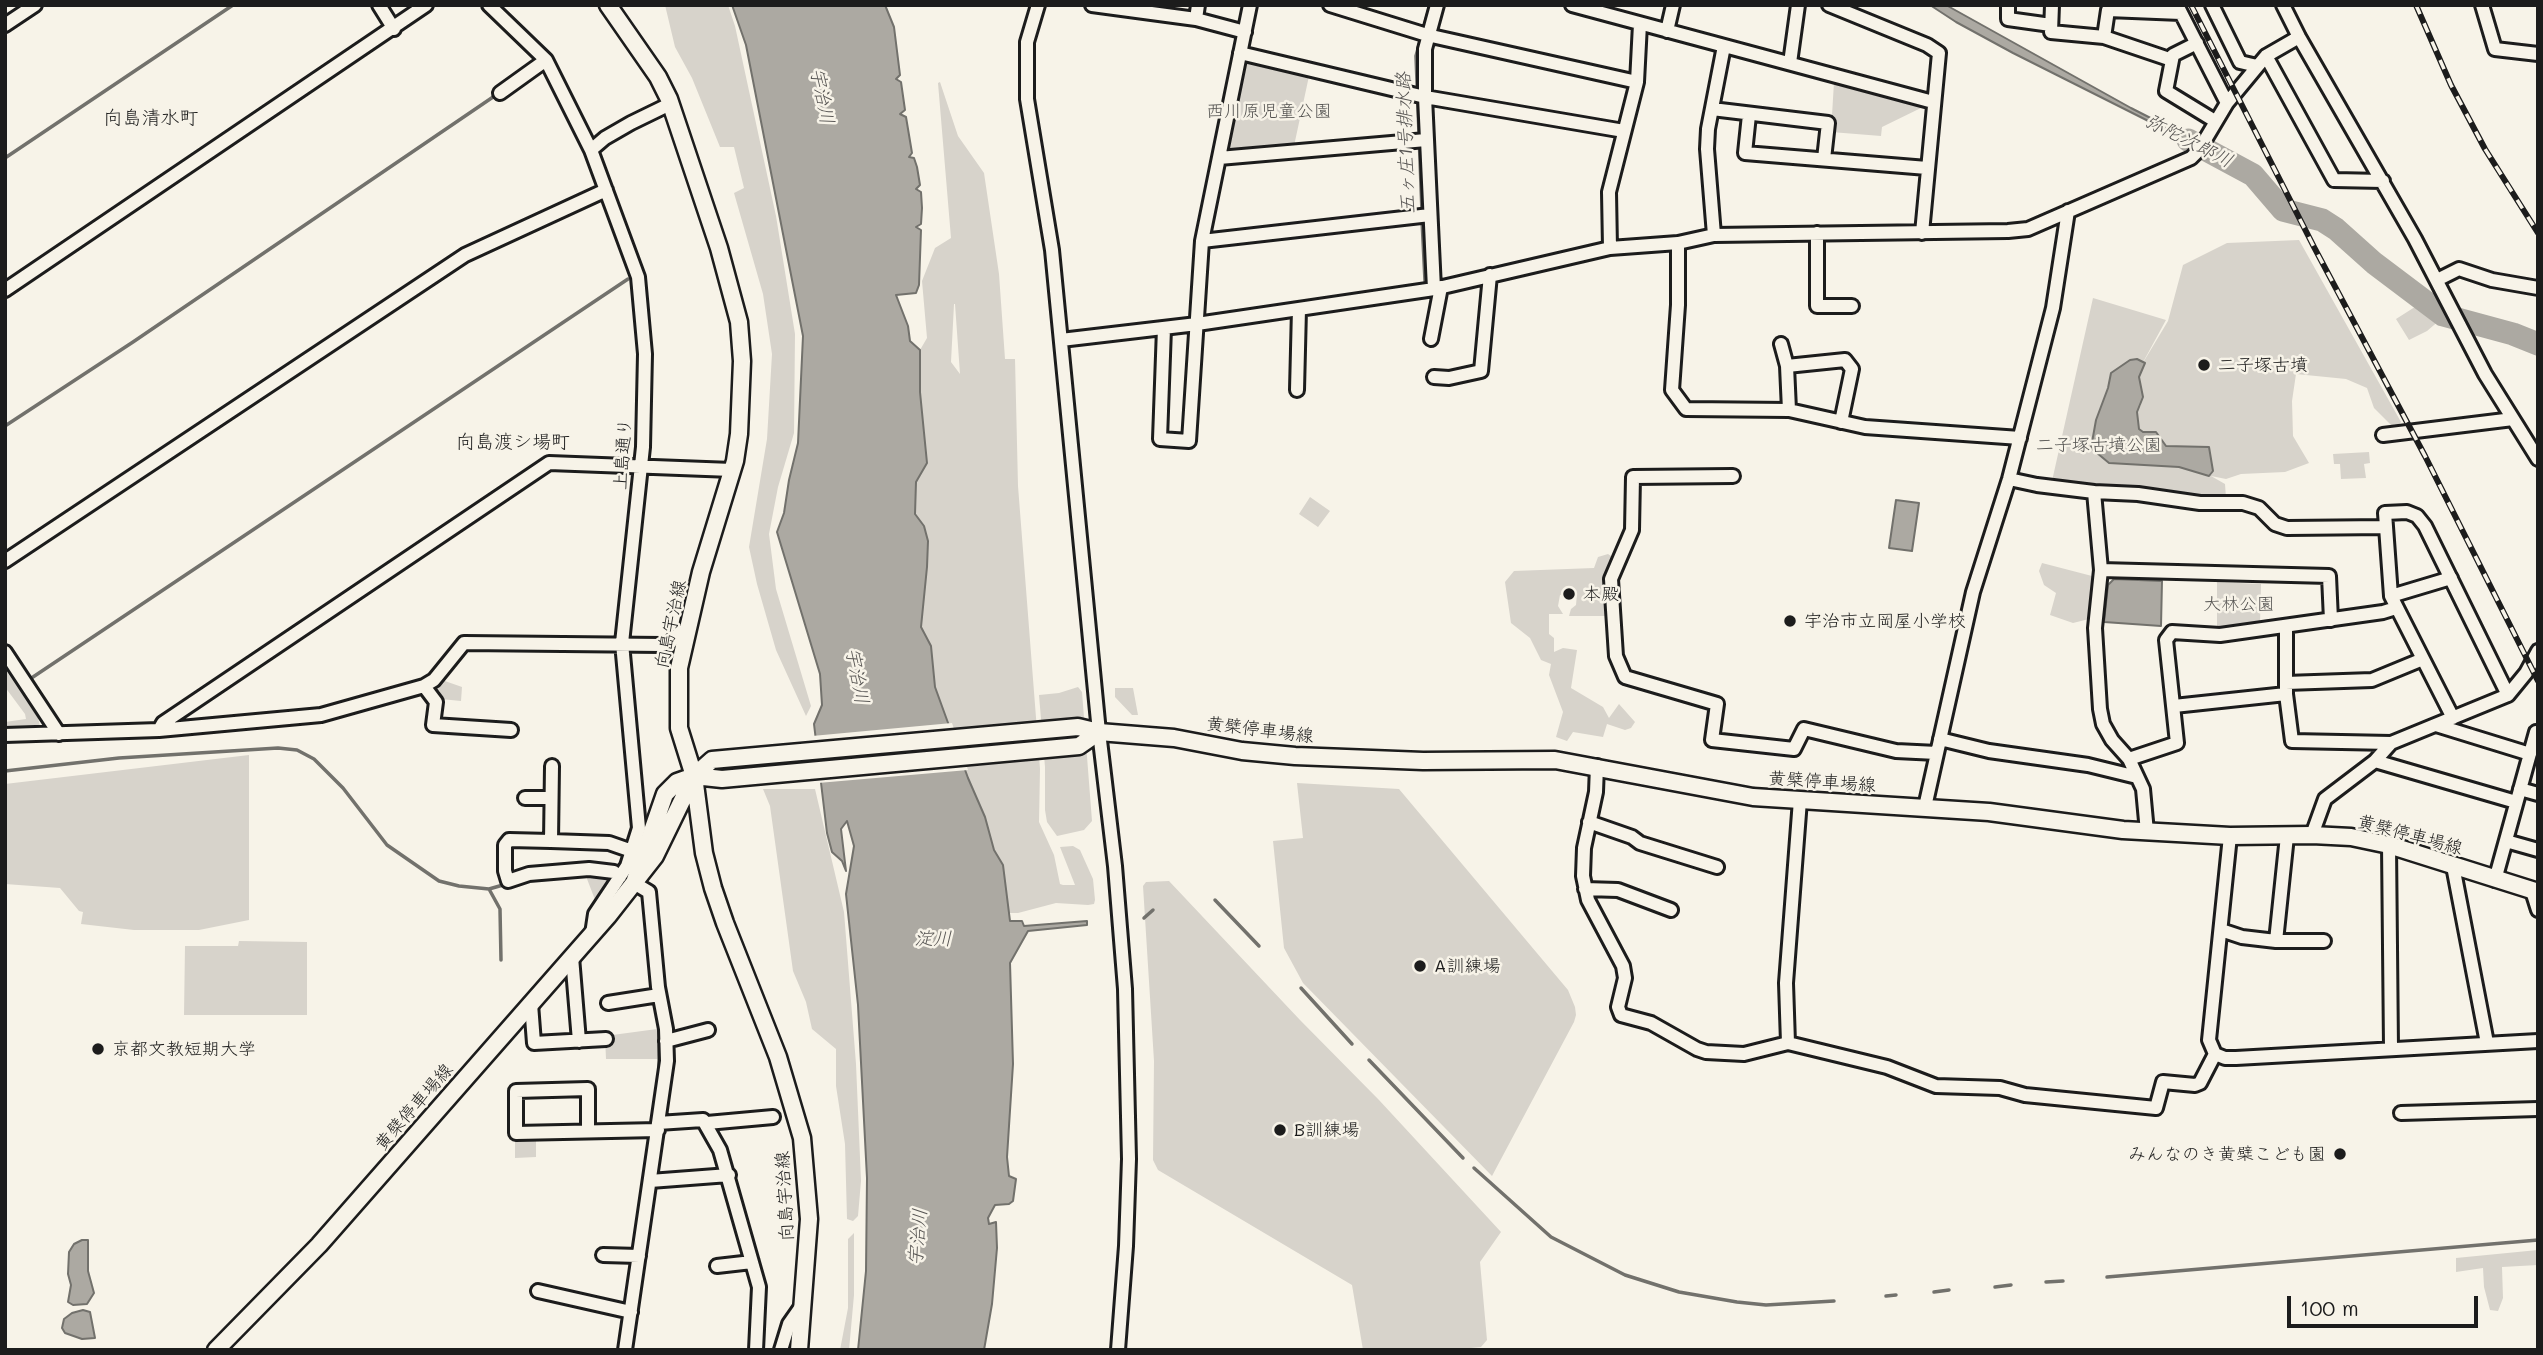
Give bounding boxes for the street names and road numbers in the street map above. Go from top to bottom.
street label: 上島通り [610,417,636,491]
street label: 向島宇治線 [651,578,691,670]
street label: 黄檗停車場線 [1205,713,1315,747]
street label: 黄檗停車場線 [1767,767,1877,797]
street label: 黄檗停車場線 [2355,811,2465,859]
street label: 黄檗停車場線 [370,1059,458,1155]
street label: 向島宇治線 [772,1150,798,1242]

